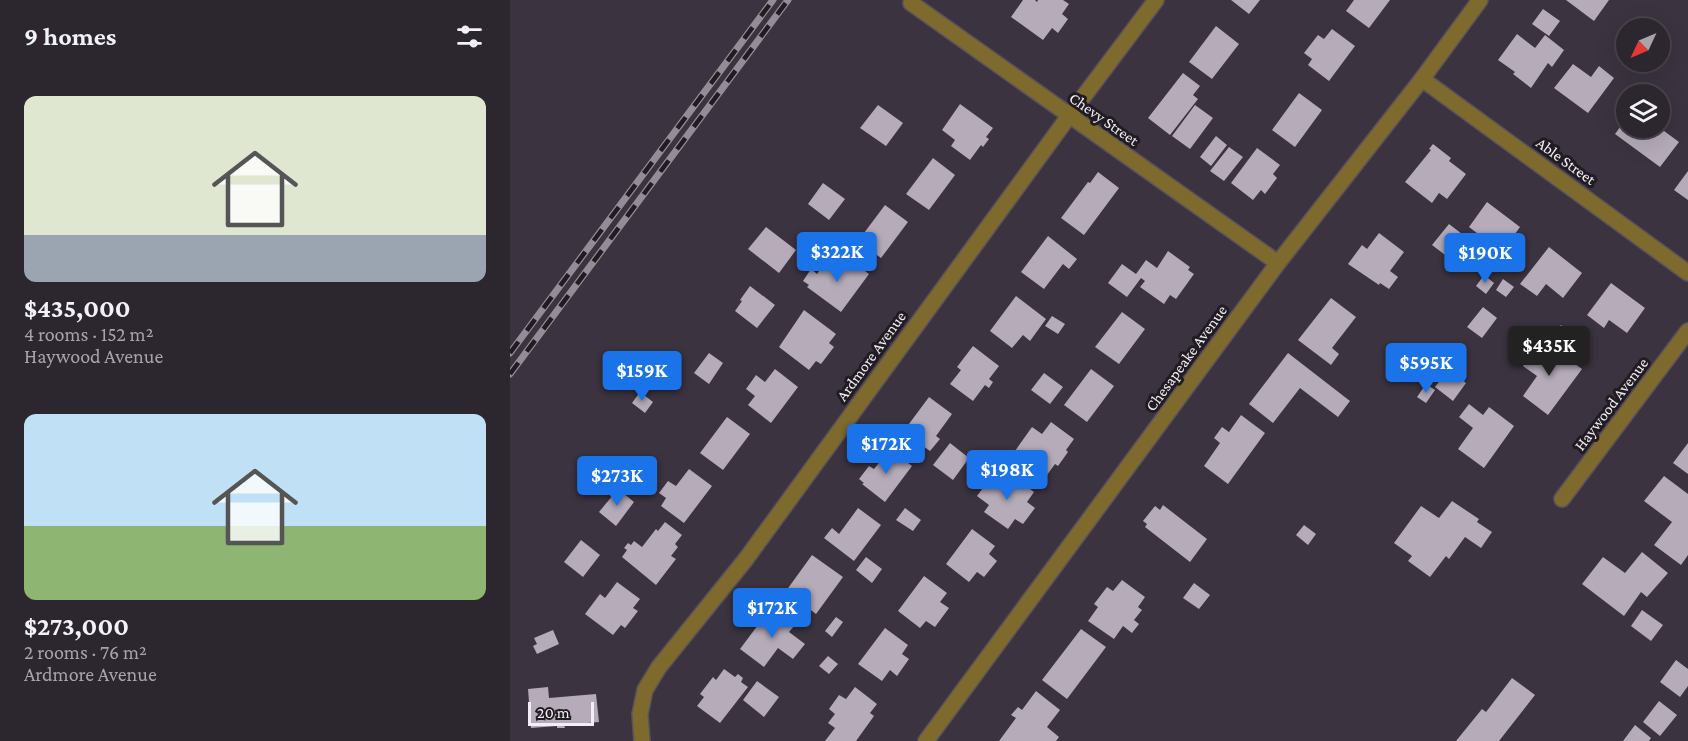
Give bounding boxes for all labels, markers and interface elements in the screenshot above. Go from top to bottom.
north arrow [1616,18,1670,72]
map controls [1616,18,1670,138]
icon: filters [453,20,486,53]
text: 9 homes [24,22,116,51]
button: layers [1616,84,1670,138]
street label: Chevy Street [1066,89,1142,150]
street label: Able Street [1533,134,1599,189]
icon: home [201,135,309,243]
pin: $322K [795,232,879,283]
pin: $190K [1443,233,1527,284]
text: $322K [811,240,863,262]
text: $190K [1458,241,1512,263]
text: $435,000 [24,294,131,323]
street label: Chesapeake Avenue [1142,302,1231,415]
street label: Ardmore Avenue [833,308,909,404]
text: 4 rooms · 152 m² [24,323,153,345]
pin: $435K [1507,326,1591,377]
text: $435K [1523,334,1575,356]
pin: $595K [1384,343,1468,394]
text: Haywood Avenue [24,345,163,367]
pin: $159K [600,351,684,402]
text: $595K [1400,351,1452,373]
street label: Haywood Avenue [1571,354,1652,454]
text: $159K [617,359,667,381]
pin: $172K [844,424,928,475]
text: $172K [861,432,911,454]
pin: $198K [965,450,1049,501]
icon: home [201,453,309,561]
pin: $273K [575,456,659,507]
text: $198K [981,458,1033,480]
text: $273K [591,464,643,486]
pin: $172K [730,588,814,639]
text: $172K [747,596,797,618]
text: $273,000 [24,612,129,641]
text: 2 rooms · 76 m² [24,641,147,663]
text: Ardmore Avenue [24,663,157,685]
scale bar [528,699,594,726]
text: 20 m [537,704,570,721]

